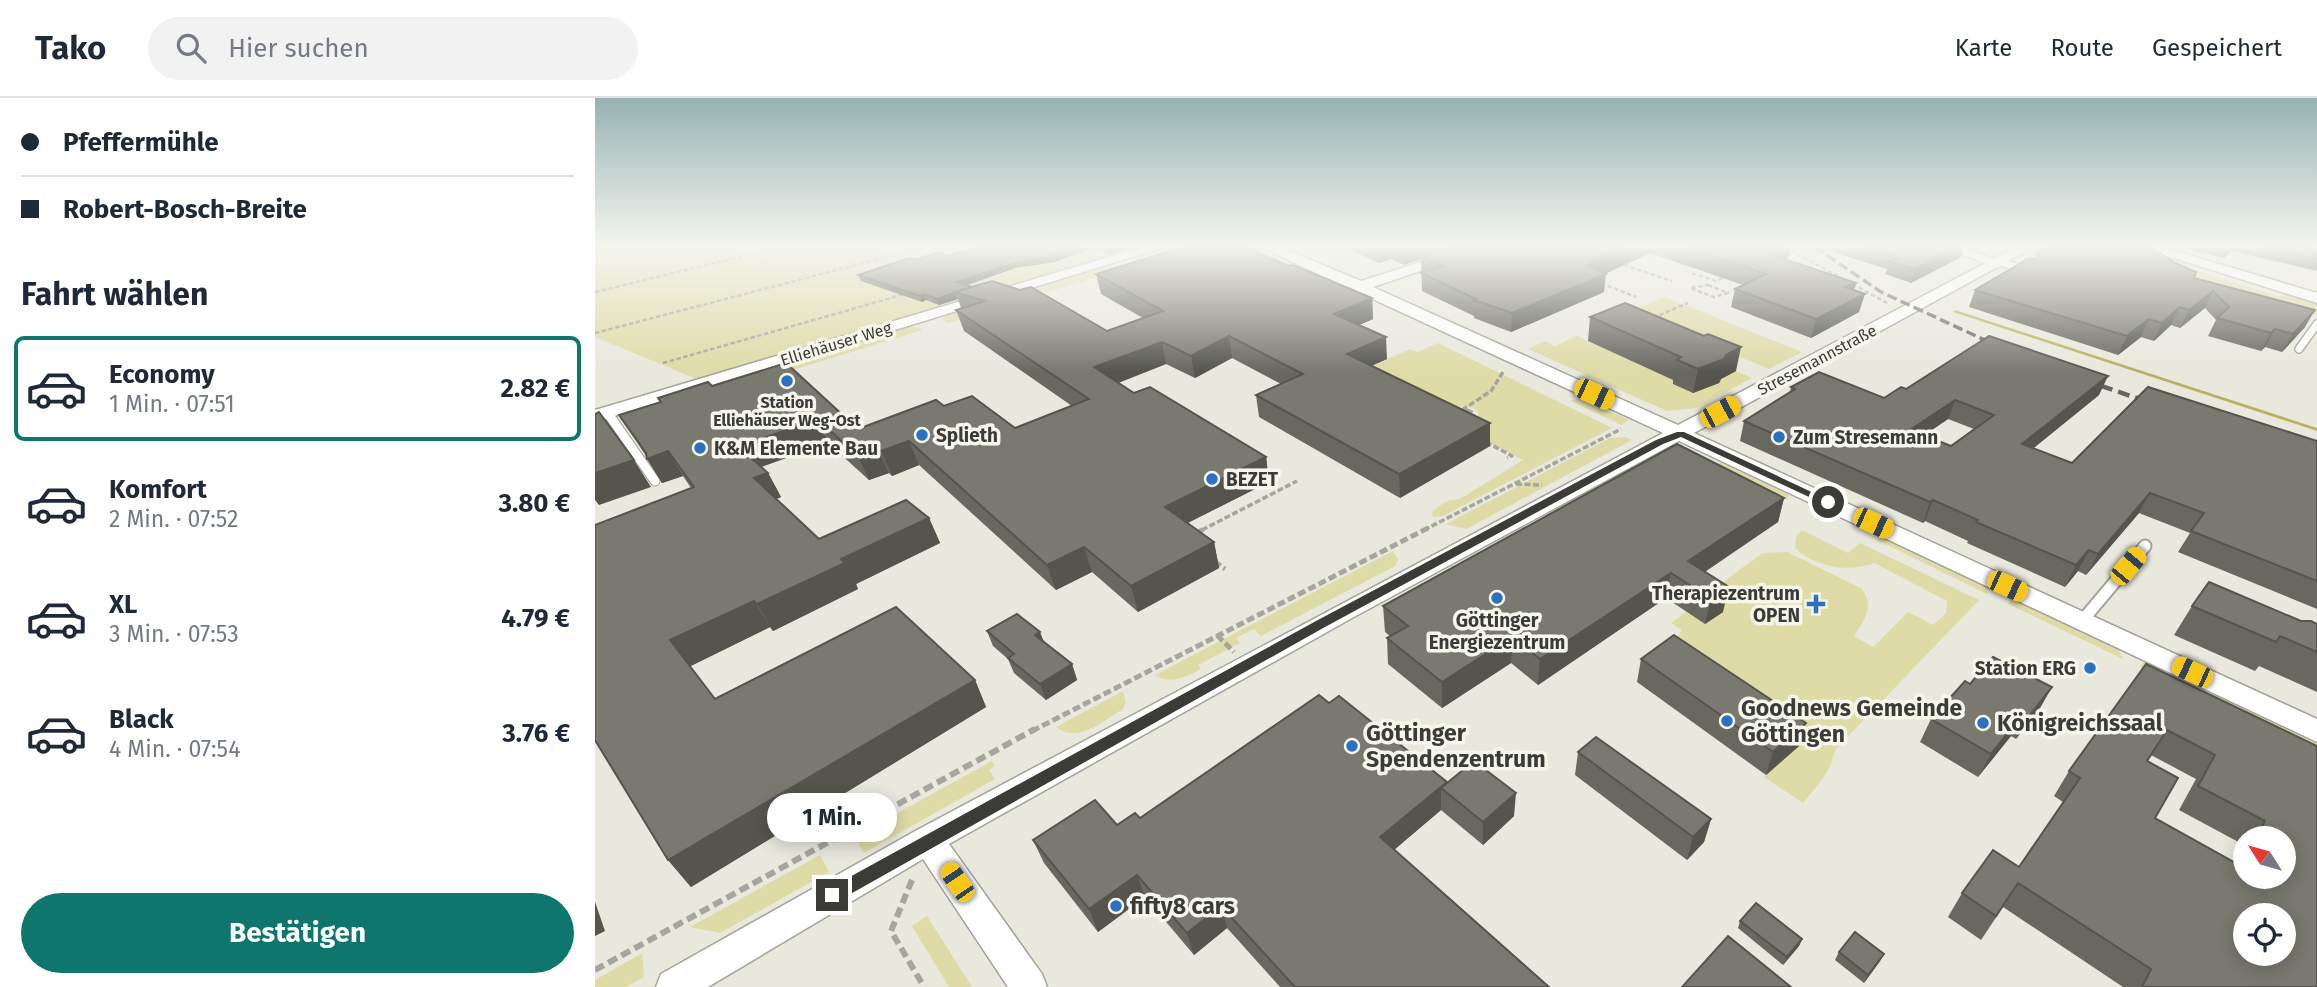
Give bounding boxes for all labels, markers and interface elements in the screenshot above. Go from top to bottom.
search box [148,17,638,80]
text: Tako [35,28,106,68]
icon: search [172,29,210,67]
text: Hier suchen [228,33,369,64]
text: Karte [1955,34,2012,62]
text: Route [2050,34,2114,62]
text: Gespeichert [2152,34,2282,62]
text: Pfeffermühle [63,127,219,158]
text: Robert-Bosch-Breite [63,194,307,225]
text: Fahrt wählen [21,275,208,313]
street label: Elliehäuser Weg [778,318,894,370]
street label: Stresemannstraße [1754,321,1880,399]
icon: car [25,357,88,420]
text: Economy [109,359,215,390]
text: 2.82 € [501,373,570,404]
marker: Station Elliehäuser Weg-Ost [779,373,795,389]
car [1571,376,1618,412]
text: 1 Min. · 07:51 [109,390,235,418]
place label: Station Elliehäuser Weg-Ost [713,393,862,430]
car [1697,393,1744,431]
place label: Splieth [936,424,998,447]
place label: Zum Stresemann [1793,426,1938,449]
marker: Splieth [914,427,930,443]
marker: Zum Stresemann [1771,429,1787,445]
place label: K&M Elemente Bau [714,437,878,460]
marker: K&M Elemente Bau [692,440,708,456]
place label: BEZET [1226,468,1279,491]
marker: BEZET [1204,471,1220,487]
icon: car [25,472,88,535]
text: Komfort [109,474,207,505]
route start [1812,486,1844,518]
text: 3.80 € [498,488,570,519]
text: 2 Min. · 07:52 [109,505,238,533]
car [1850,505,1897,541]
car [2107,543,2150,589]
car [1984,568,2031,604]
place label: Therapiezentrum OPEN [1652,582,1800,627]
icon: car [25,587,88,650]
text: XL [109,589,137,620]
marker: Göttinger Energiezentrum [1489,590,1505,606]
marker: Therapiezentrum OPEN [1806,594,1826,614]
text: 4.79 € [501,603,570,634]
place label: Göttinger Energiezentrum [1429,609,1565,654]
text: 3 Min. · 07:53 [109,620,239,648]
car [2169,654,2216,690]
place label: Station ERG [1975,657,2076,680]
marker: Station ERG [2082,660,2098,676]
place label: Goodnews Gemeinde Göttingen [1741,694,1962,748]
icon: car [25,702,88,765]
text: Black [109,704,174,735]
place label: Königreichssaal [1997,709,2163,737]
marker: Goodnews Gemeinde Göttingen [1719,713,1735,729]
marker: Königreichssaal [1975,715,1991,731]
text: 3.76 € [502,718,570,749]
place label: Göttinger Spendenzentrum [1366,719,1546,773]
text: 4 Min. · 07:54 [109,735,240,763]
marker: Göttinger Spendenzentrum [1344,738,1360,754]
callout: 1 Min. [767,794,897,842]
text: 1 Min. [802,803,862,831]
north arrow [2233,826,2296,889]
map controls [2233,826,2296,966]
car [937,859,978,905]
route end [816,879,848,911]
place label: fifty8 cars [1130,892,1235,920]
button: Bestätigen [21,893,574,973]
marker: fifty8 cars [1108,898,1124,914]
button: locate [2233,903,2296,966]

